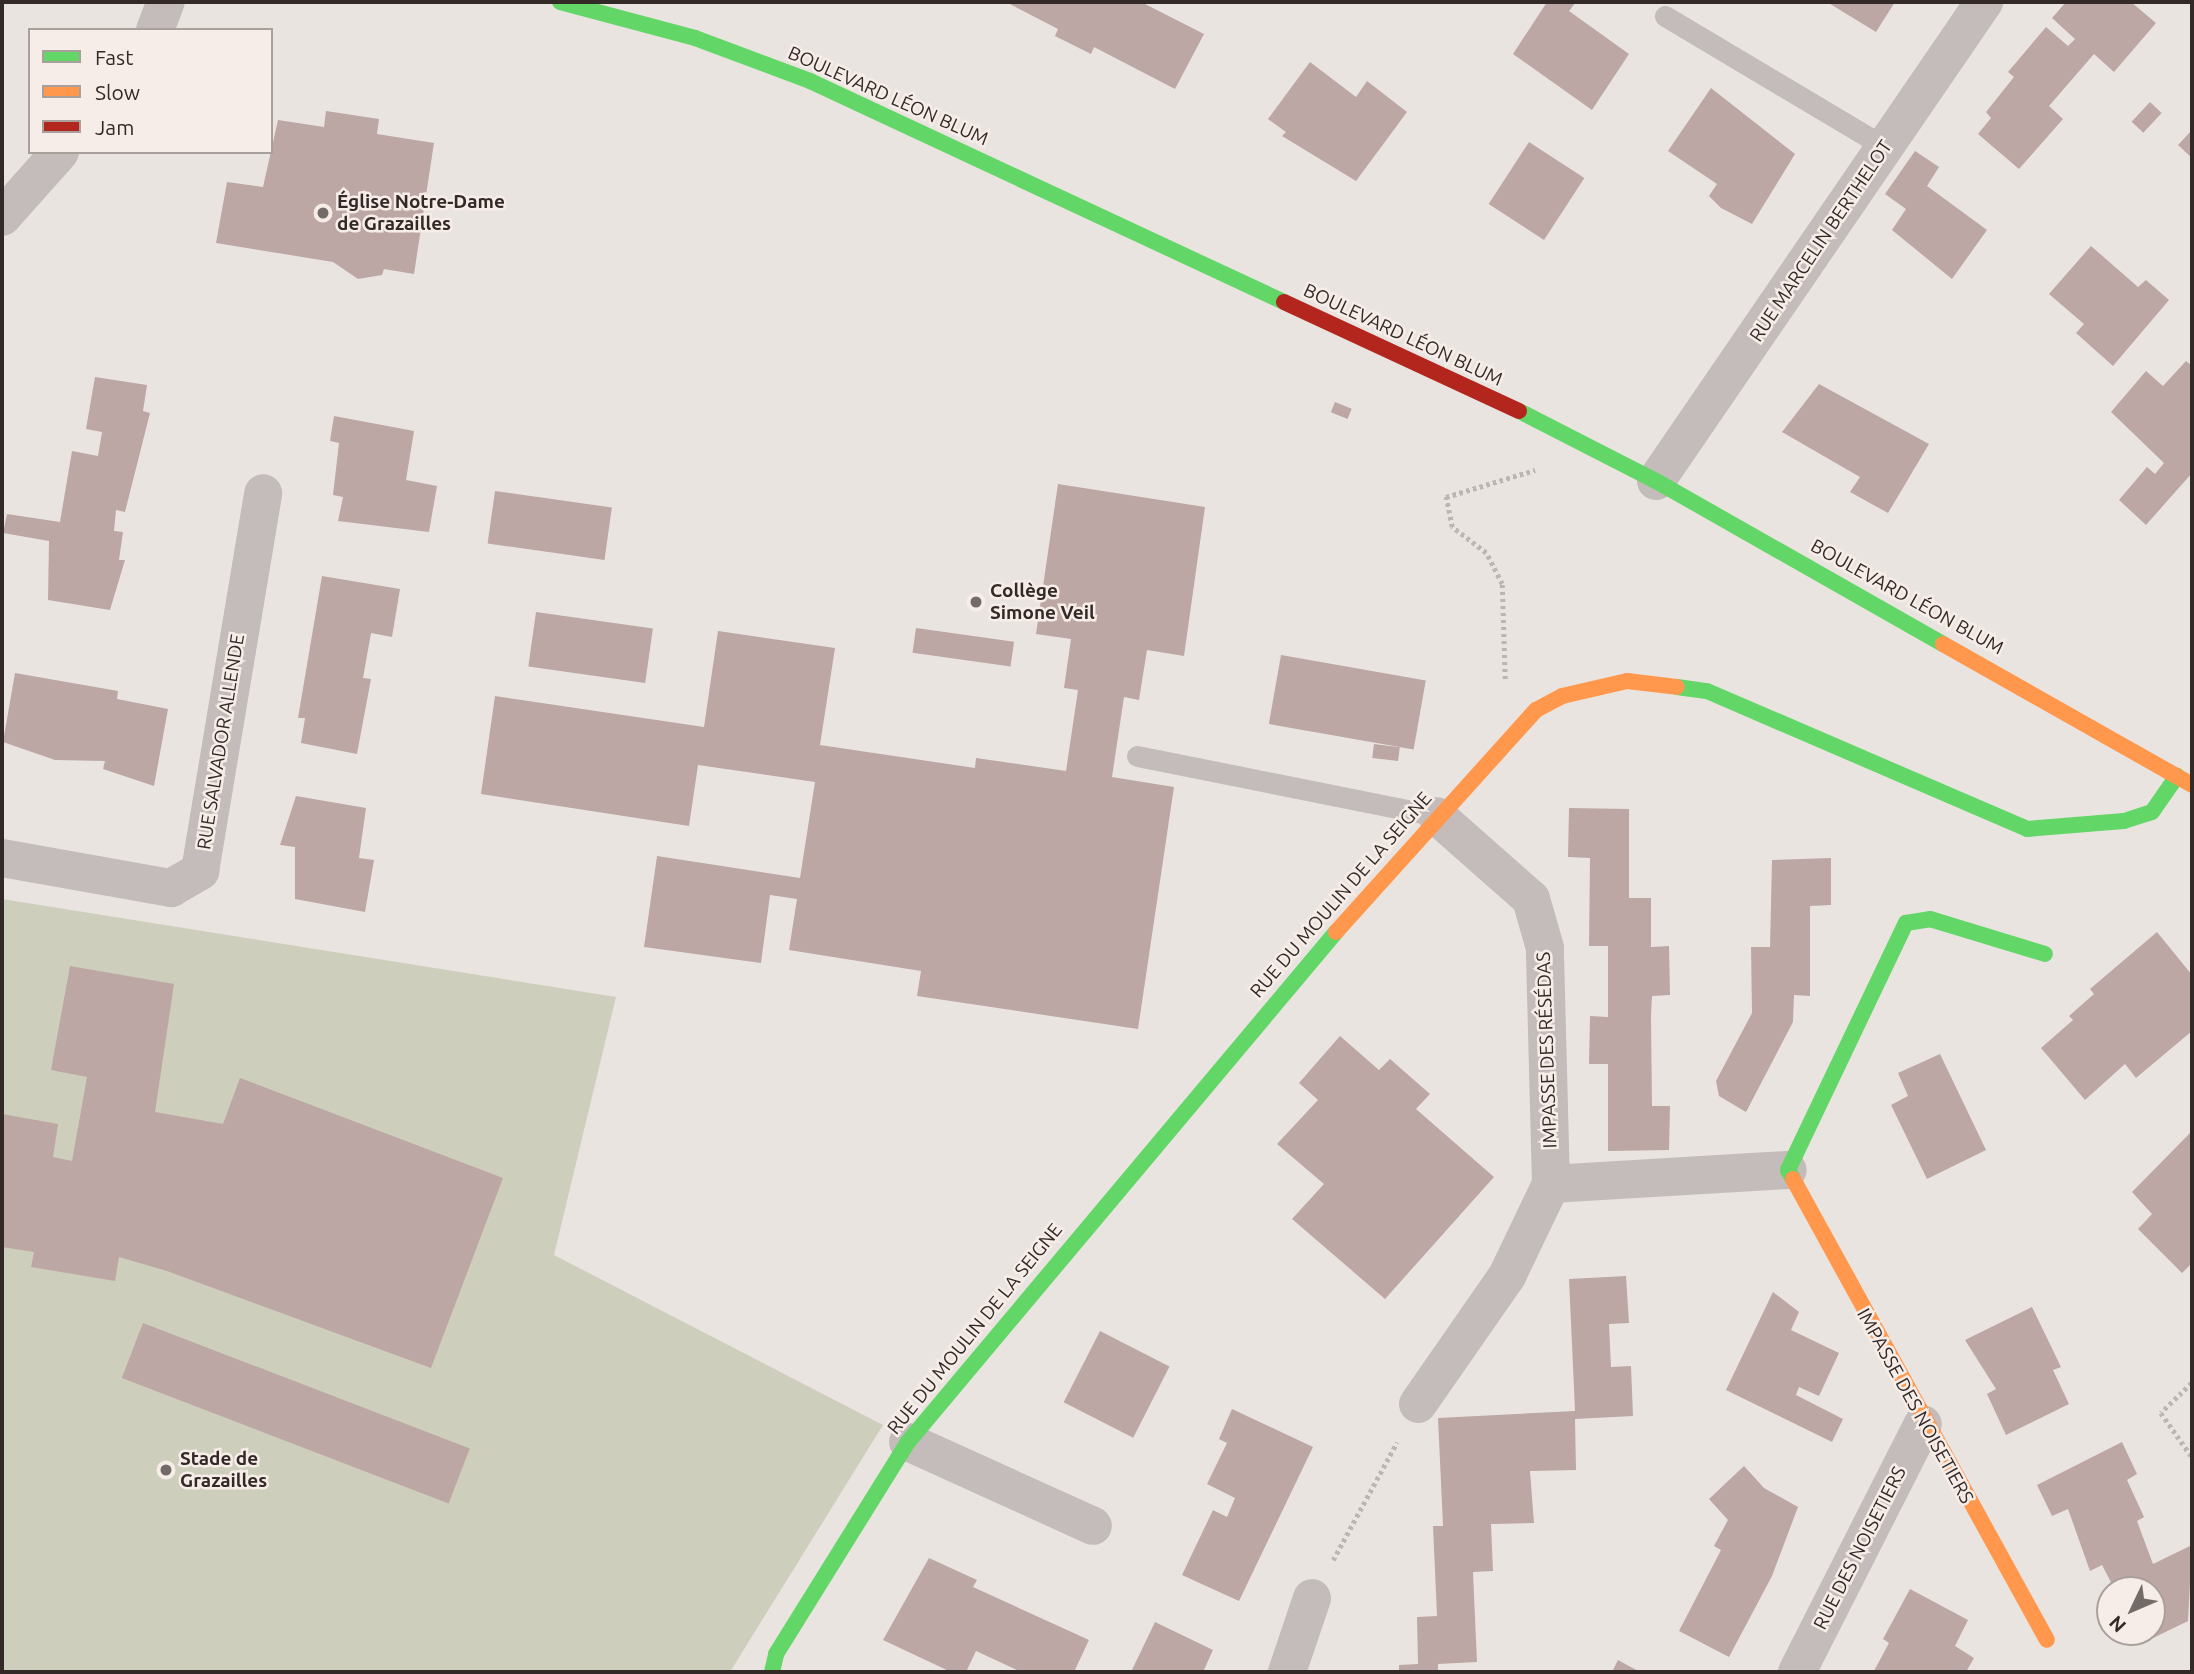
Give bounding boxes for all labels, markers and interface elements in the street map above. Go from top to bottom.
legend [28,28,273,154]
street label: BOULEVARD LÉON BLUM [784,41,992,151]
text: Fast [95,45,133,69]
text: Slow [95,80,140,104]
text: Jam [95,115,134,139]
street label: RUE MARCELIN BERTHELOT [1745,136,1897,346]
place label: Église Notre-Dame de Grazailles [337,191,505,235]
marker: Église Notre-Dame de Grazailles [315,205,331,221]
street label: BOULEVARD LÉON BLUM [1300,279,1506,391]
street label: BOULEVARD LÉON BLUM [1807,534,2007,660]
place label: Collège Simone Veil [990,580,1095,624]
marker: Collège Simone Veil [968,594,984,610]
street label: RUE SALVADOR ALLENDE [193,633,249,851]
street label: RUE DU MOULIN DE LA SEIGNE [1246,788,1436,1002]
street label: IMPASSE DES RÉSÉDAS [1532,951,1562,1149]
street label: RUE DU MOULIN DE LA SEIGNE [883,1219,1067,1439]
street label: IMPASSE DES NOISETIERS [1852,1304,1978,1508]
place label: Stade de Grazailles [180,1448,267,1492]
marker: Stade de Grazailles [158,1462,174,1478]
street label: RUE DES NOISETIERS [1809,1463,1911,1633]
north arrow [2096,1576,2166,1646]
text: N [2104,1611,2130,1637]

